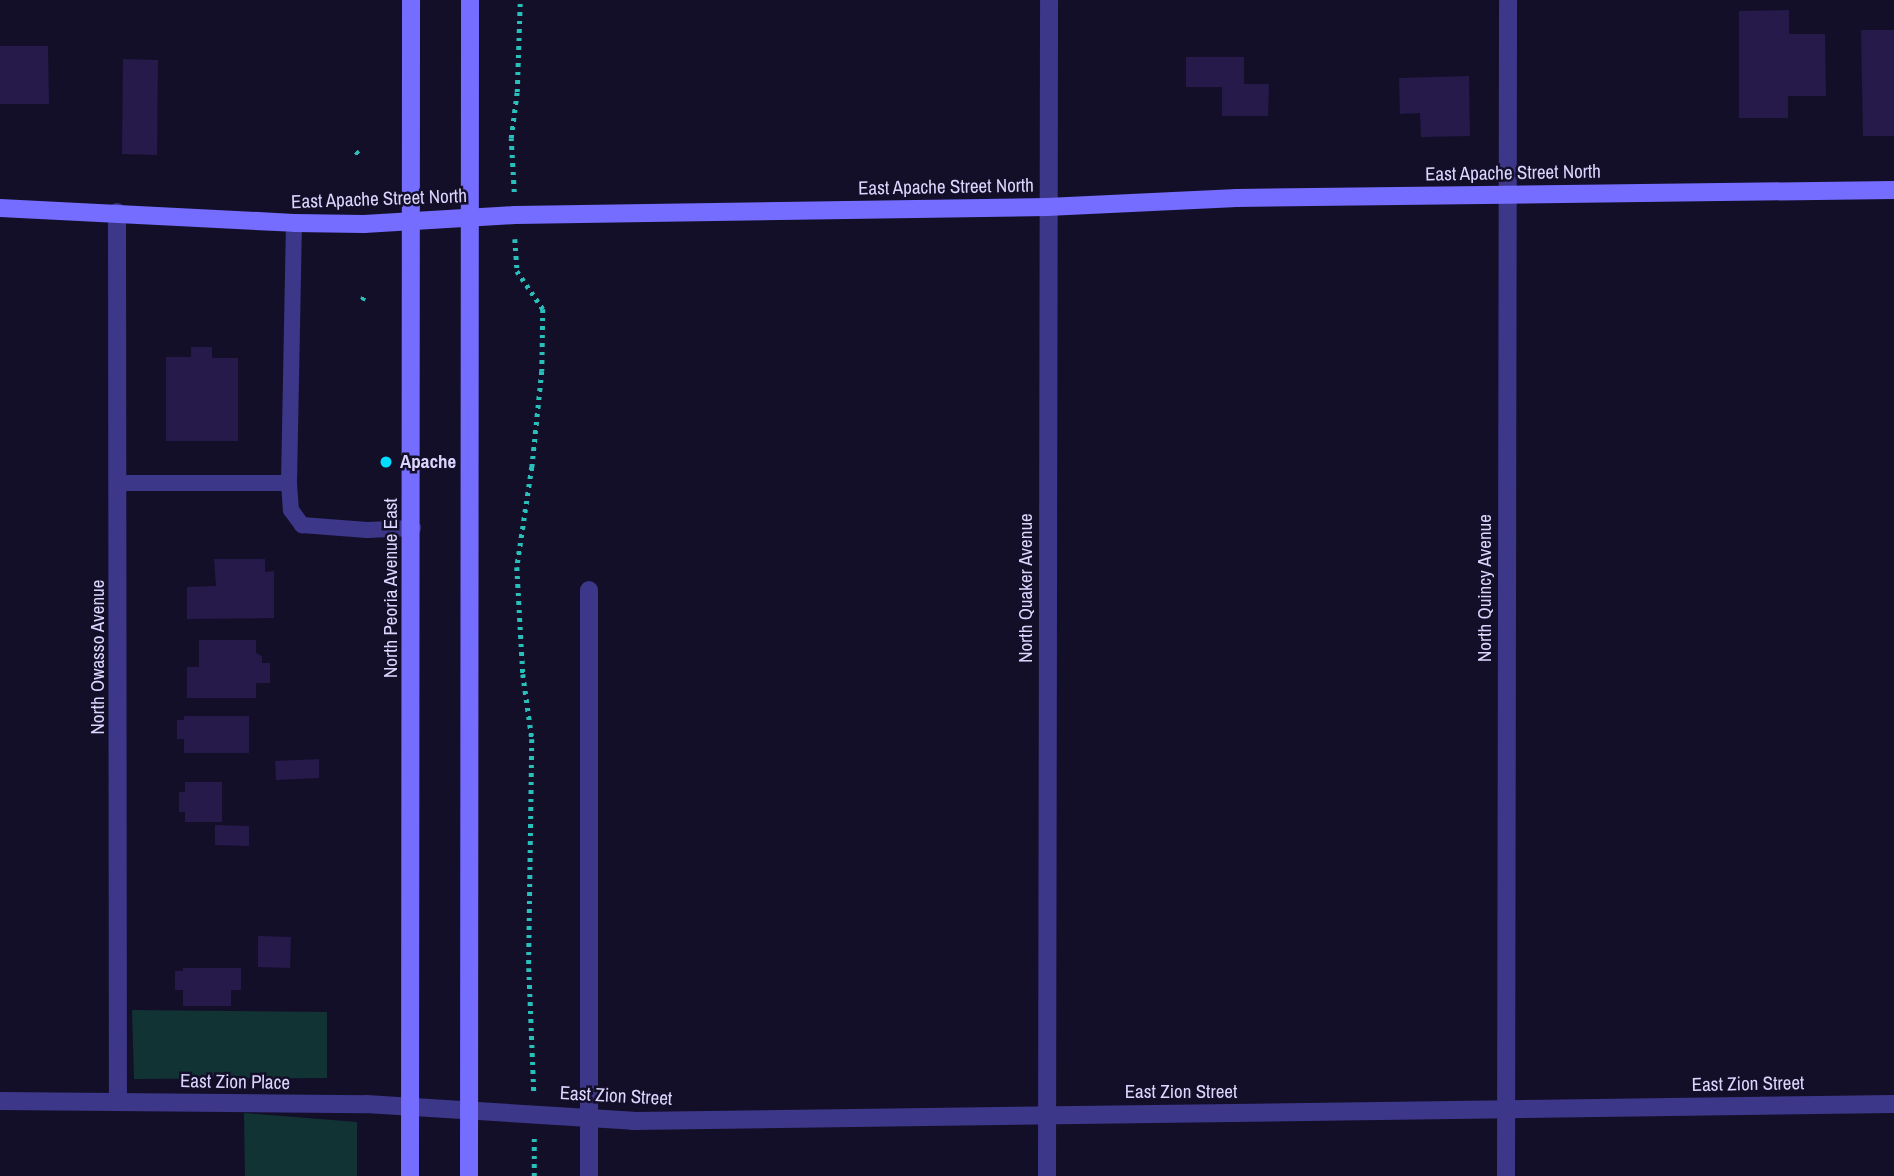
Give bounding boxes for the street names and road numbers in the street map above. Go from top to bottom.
street label: East Apache Street North [1424,160,1602,186]
street label: East Apache Street North [857,174,1035,200]
street label: East Apache Street North [290,185,468,213]
street label: North Peoria Avenue East [380,498,402,678]
street label: North Quaker Avenue [1015,513,1037,663]
street label: North Quincy Avenue [1474,514,1496,662]
street label: North Owasso Avenue [87,579,109,735]
street label: East Zion Place [180,1070,290,1094]
street label: East Zion Street [1692,1072,1804,1096]
street label: East Zion Street [1125,1081,1237,1103]
street label: East Zion Street [559,1082,673,1110]

